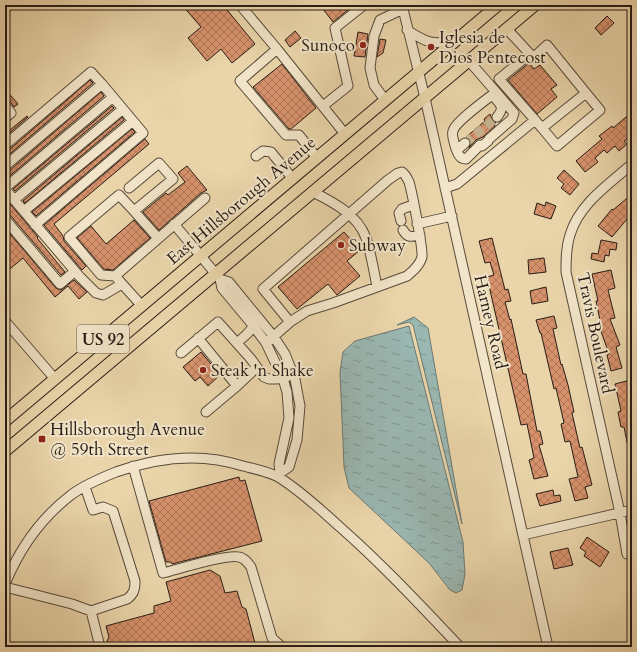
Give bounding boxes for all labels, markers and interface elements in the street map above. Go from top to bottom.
place label: Iglesia de Dios Pentecost [439,26,546,69]
place label: Sunoco [301,34,355,57]
marker: Sunoco [358,40,368,50]
marker: Iglesia de Dios Pentecost [426,42,436,52]
street label: East Hillsborough Avenue [162,131,321,270]
place label: Subway [349,234,406,257]
marker: Subway [336,240,346,250]
street label: Travis Boulevard [571,271,620,396]
street label: Harney Road [469,273,513,371]
road number: US 92 [77,325,129,353]
place label: Steak 'n Shake [211,359,314,382]
marker: Steak 'n Shake [198,365,208,375]
place label: Hillsborough Avenue @ 59th Street [50,418,205,461]
marker: Hillsborough Avenue @ 59th Street [37,434,47,444]

